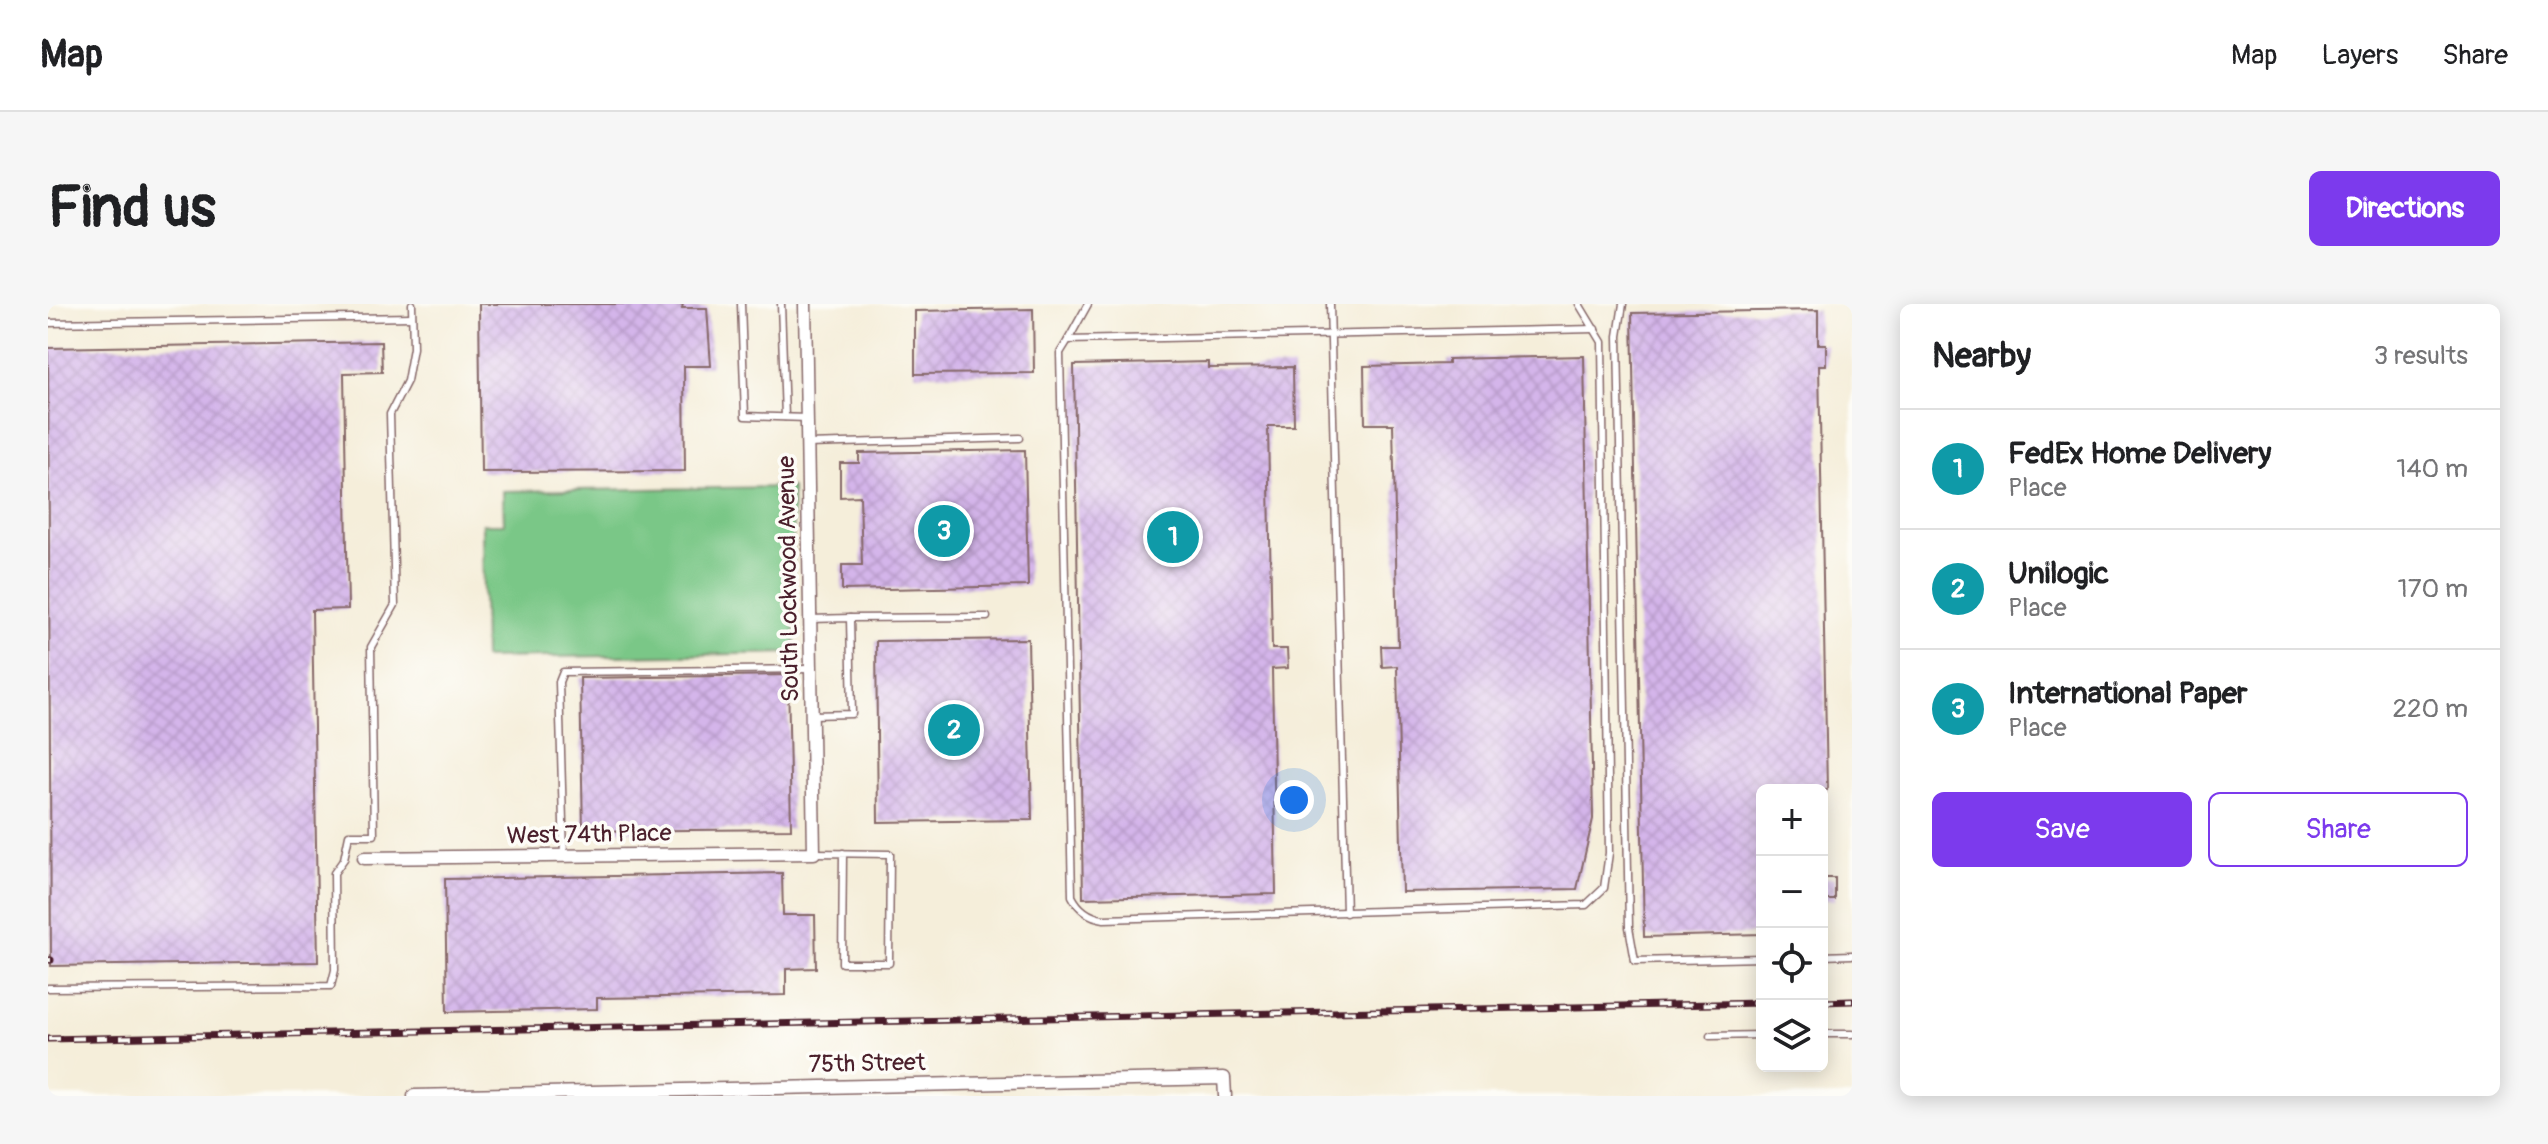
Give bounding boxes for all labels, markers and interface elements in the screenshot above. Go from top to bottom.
text: Map [40,31,103,79]
text: Map [2231,38,2277,73]
text: Layers [2321,38,2398,73]
text: Share [2442,38,2508,73]
button: Directions [2309,171,2500,246]
text: Find us [48,174,216,243]
text: Nearby [1932,335,2031,378]
text: 3 results [2374,340,2468,372]
text: FedEx Home Delivery [2008,435,2271,472]
text: 1 [1953,453,1963,485]
text: 140 m [2396,453,2468,485]
street label: South Lockwood Avenue [772,455,805,702]
text: Place [2008,472,2067,504]
pin: 3 [918,501,970,561]
pin: 1 [1147,507,1199,567]
text: Unilogic [2008,555,2109,592]
text: 2 [1951,573,1965,605]
text: 170 m [2398,573,2468,605]
text: Place [2008,592,2067,624]
text: International Paper [2008,675,2248,712]
text: 3 [1951,693,1965,725]
text: 220 m [2392,693,2468,725]
pin: 2 [928,700,980,760]
text: Place [2008,712,2067,744]
your location [1274,780,1314,820]
map controls [1756,784,1828,1072]
button: + [1756,784,1828,856]
button: Save [1932,792,2192,867]
button: Share [2208,792,2468,867]
street label: West 74th Place [506,819,672,850]
button: − [1756,856,1828,928]
button: locate [1756,928,1828,1000]
button: layers [1756,1000,1828,1072]
street label: 75th Street [808,1048,926,1079]

